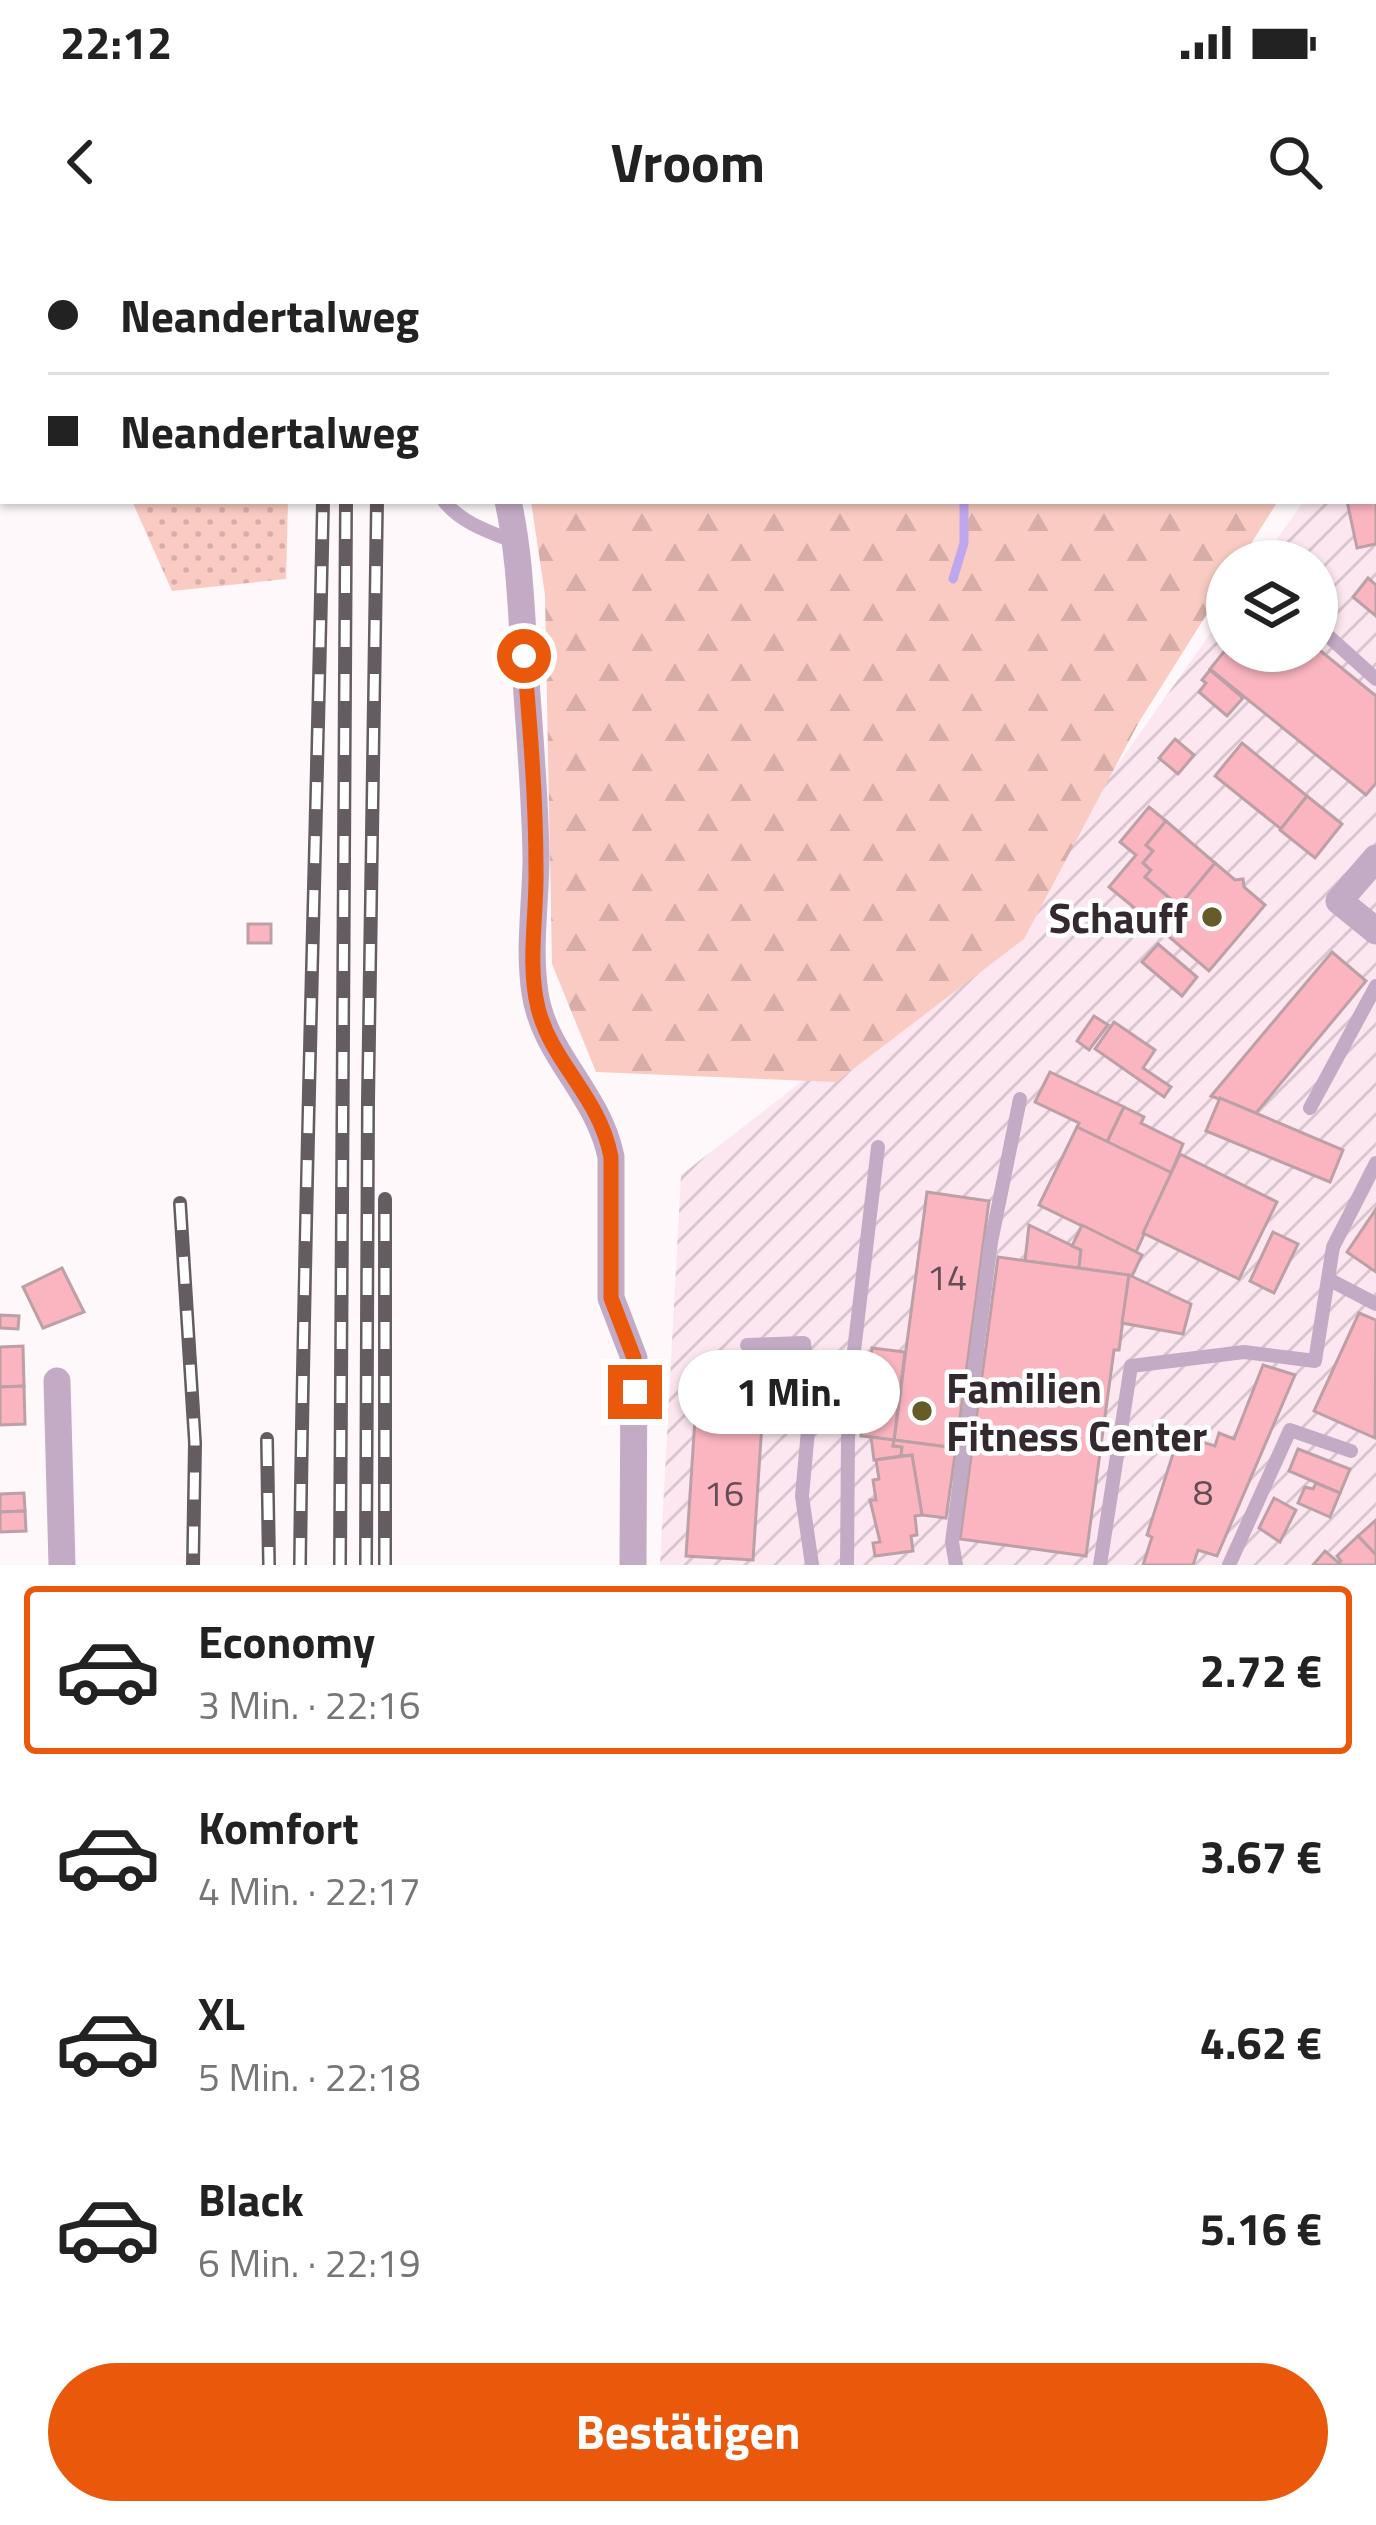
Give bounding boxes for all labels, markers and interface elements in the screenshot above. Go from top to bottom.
text: 22:12 [60,8,172,76]
text: Vroom [611,121,765,203]
icon: back [48,129,114,195]
icon: search [1262,129,1328,195]
text: Neandertalweg [120,281,419,349]
text: Neandertalweg [120,397,419,465]
map controls [1206,540,1338,672]
button: layers [1206,540,1338,672]
route start [497,629,551,683]
place label: Schauff [1049,885,1188,949]
marker: Schauff [1199,904,1225,930]
house number: 14 [927,1249,967,1304]
callout: 1 Min. [677,1350,899,1434]
place label: Familien Fitness Center [946,1355,1207,1467]
text: 1 Min. [736,1362,842,1421]
route end [608,1365,662,1419]
marker: Familien Fitness Center [909,1398,935,1424]
house number: 8 [1193,1464,1213,1519]
house number: 16 [704,1465,744,1520]
text: Economy [198,1607,375,1675]
icon: car [54,1616,162,1724]
text: 2.72 € [1200,1636,1322,1704]
text: 3 Min. · 22:16 [198,1675,421,1734]
text: Komfort [198,1793,359,1861]
icon: car [54,1802,162,1910]
text: 3.67 € [1200,1822,1322,1890]
text: 4 Min. · 22:17 [198,1861,421,1920]
text: XL [198,1979,245,2047]
icon: car [54,1988,162,2096]
text: 4.62 € [1200,2008,1322,2076]
text: 5 Min. · 22:18 [198,2047,421,2106]
text: Black [198,2165,304,2233]
icon: car [54,2174,162,2282]
text: 5.16 € [1200,2194,1322,2262]
text: 6 Min. · 22:19 [198,2233,421,2292]
button: Bestätigen [48,2363,1328,2501]

